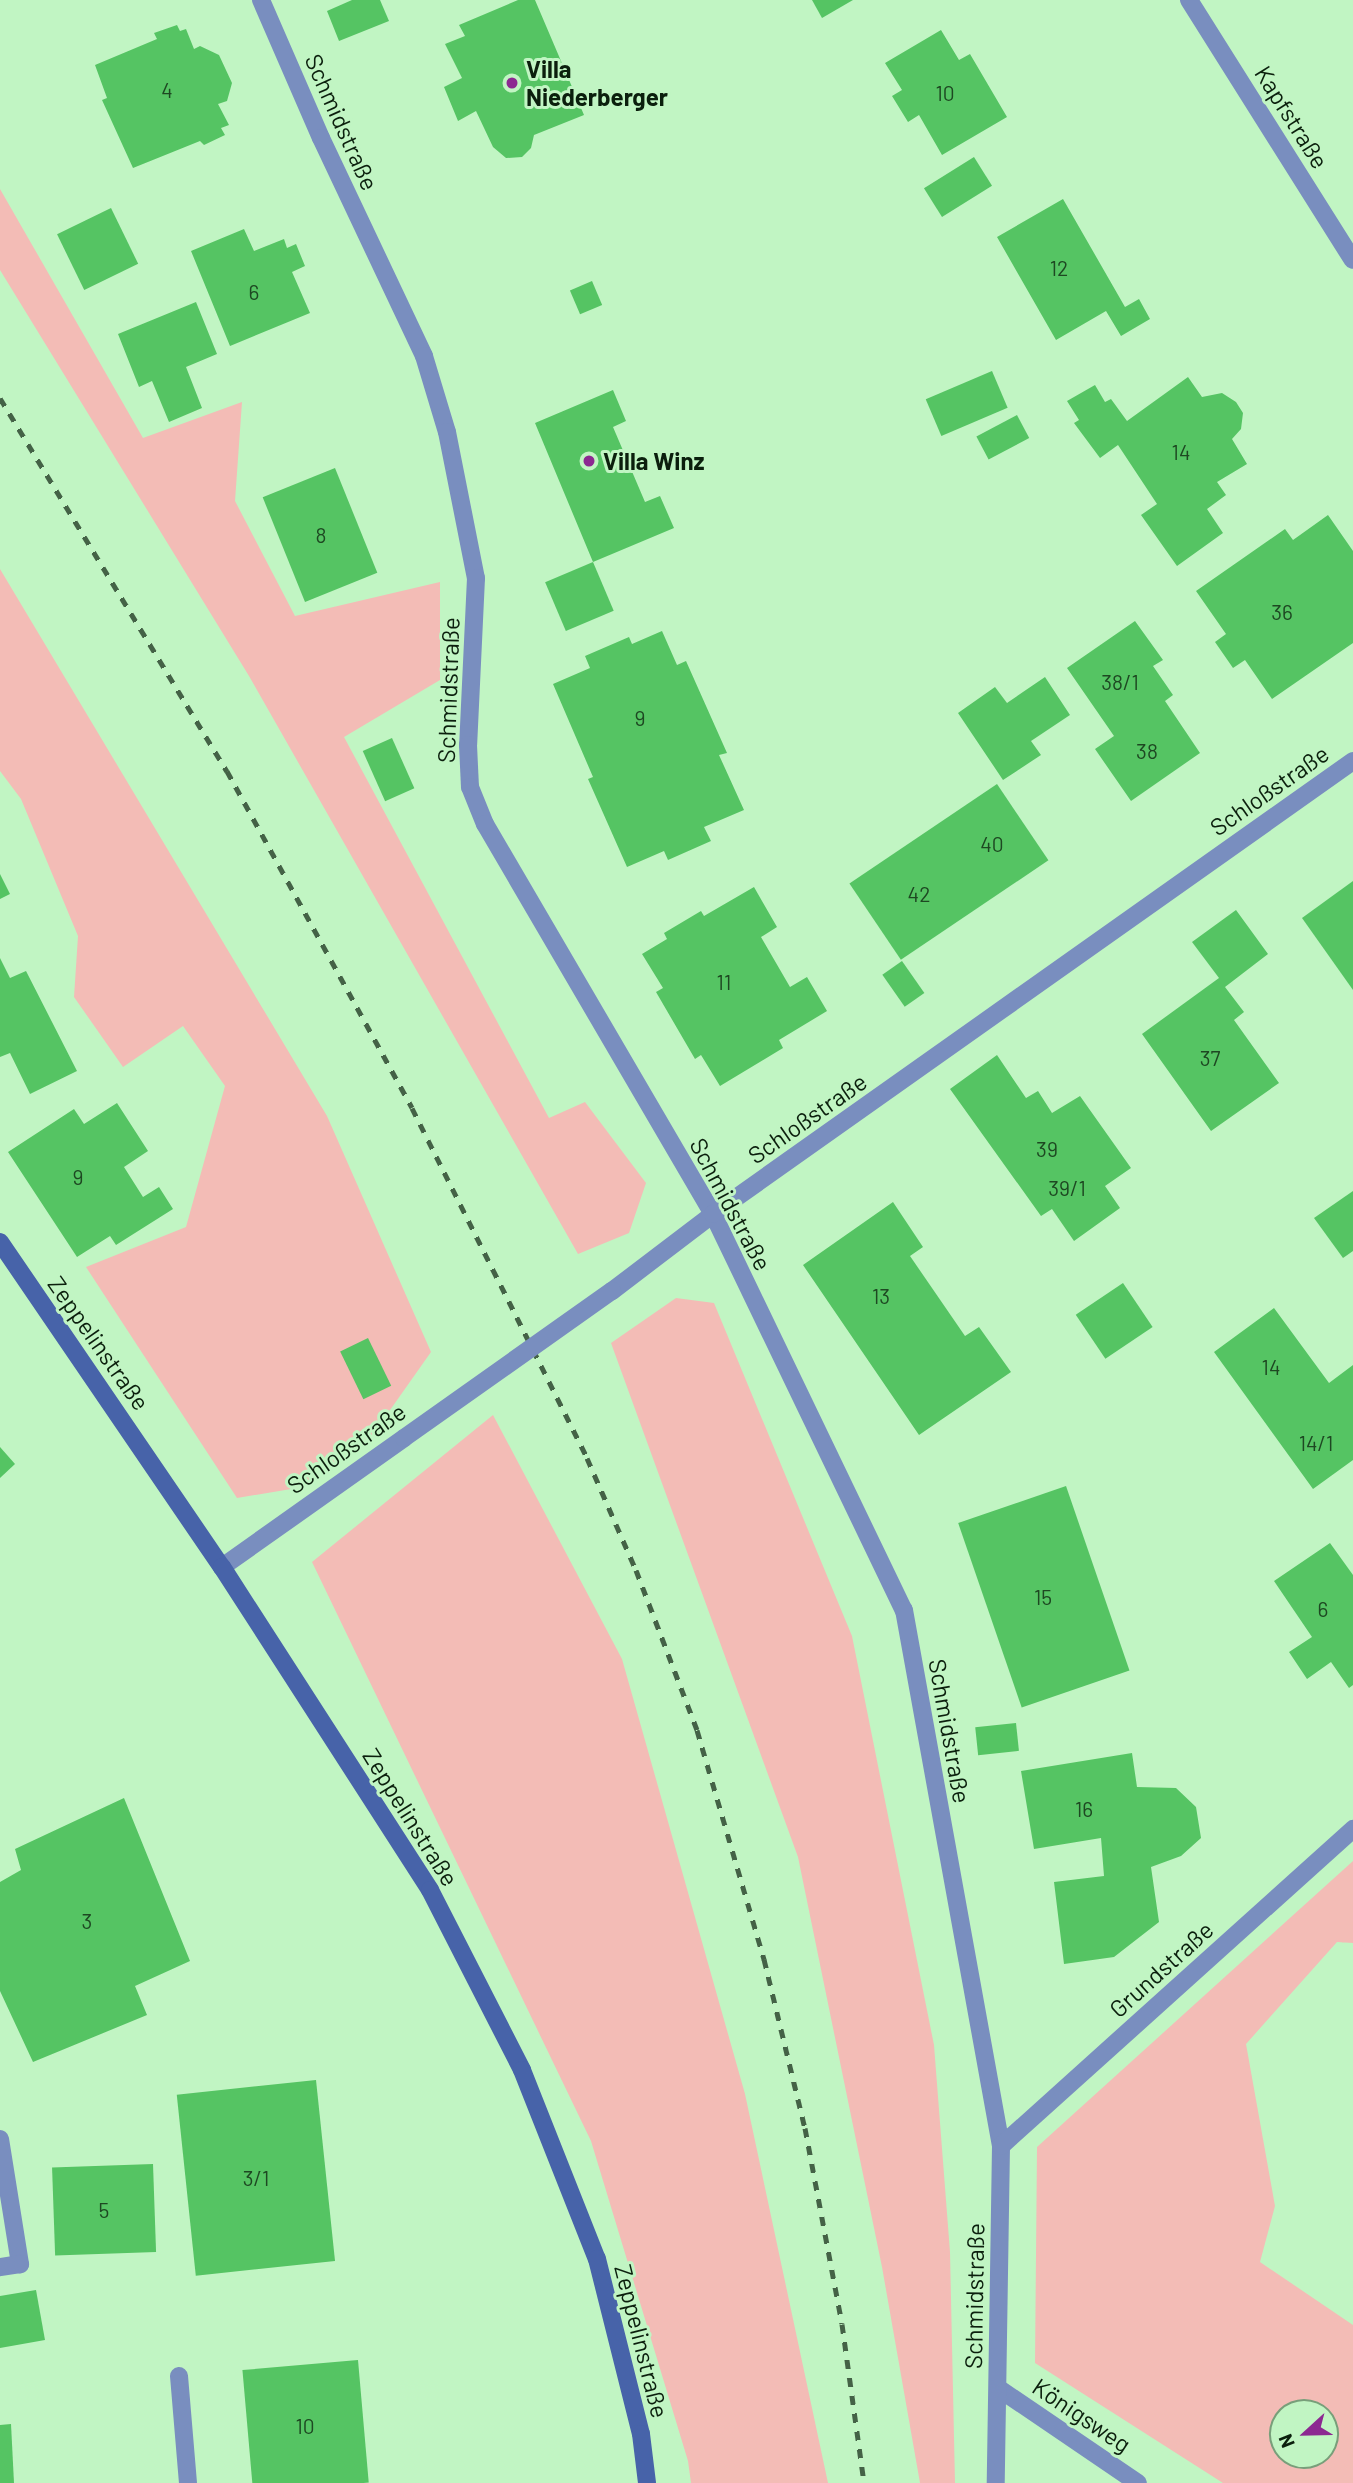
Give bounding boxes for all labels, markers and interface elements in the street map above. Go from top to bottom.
street label: Schmidstraße [299,50,385,194]
place label: Villa Niederberger [526,55,668,111]
street label: Kapfstraße [1249,60,1335,174]
marker: Villa Niederberger [504,75,520,91]
house number: 4 [161,77,173,103]
house number: 10 [935,80,955,106]
house number: 12 [1050,255,1068,281]
house number: 6 [249,279,259,305]
house number: 14 [1172,439,1190,465]
place label: Villa Winz [603,447,705,475]
marker: Villa Winz [581,453,597,469]
house number: 8 [316,522,326,548]
house number: 36 [1271,599,1293,625]
street label: Schmidstraße [431,617,465,763]
house number: 38/1 [1101,669,1139,695]
house number: 9 [635,705,645,731]
house number: 38 [1136,738,1158,764]
street label: Schloßstraße [1204,739,1334,841]
house number: 40 [980,831,1004,857]
house number: 42 [908,881,930,907]
house number: 11 [717,969,731,995]
house number: 37 [1200,1045,1220,1071]
street label: Schloßstraße [742,1067,872,1169]
street label: Schmidstraße [684,1133,778,1275]
house number: 39 [1036,1136,1058,1162]
house number: 9 [73,1164,83,1190]
house number: 39/1 [1048,1175,1086,1201]
street label: Zeppelinstraße [42,1270,156,1416]
house number: 13 [872,1283,890,1309]
house number: 14 [1262,1354,1280,1380]
street label: Schloßstraße [281,1397,411,1499]
house number: 14/1 [1299,1430,1333,1456]
house number: 15 [1034,1584,1052,1610]
house number: 6 [1318,1596,1328,1622]
street label: Schmidstraße [923,1657,977,1805]
street label: Zeppelinstraße [357,1743,465,1891]
house number: 16 [1075,1796,1093,1822]
house number: 3 [82,1908,92,1934]
street label: Grundstraße [1103,1915,1219,2023]
house number: 3/1 [243,2165,269,2191]
house number: 5 [99,2197,109,2223]
street label: Schmidstraße [958,2223,990,2369]
street label: Zeppelinstraße [609,2261,675,2421]
street label: Königsweg [1027,2372,1137,2458]
north arrow [1269,2399,1339,2469]
house number: 10 [295,2413,315,2439]
text: N [1273,2431,1299,2451]

